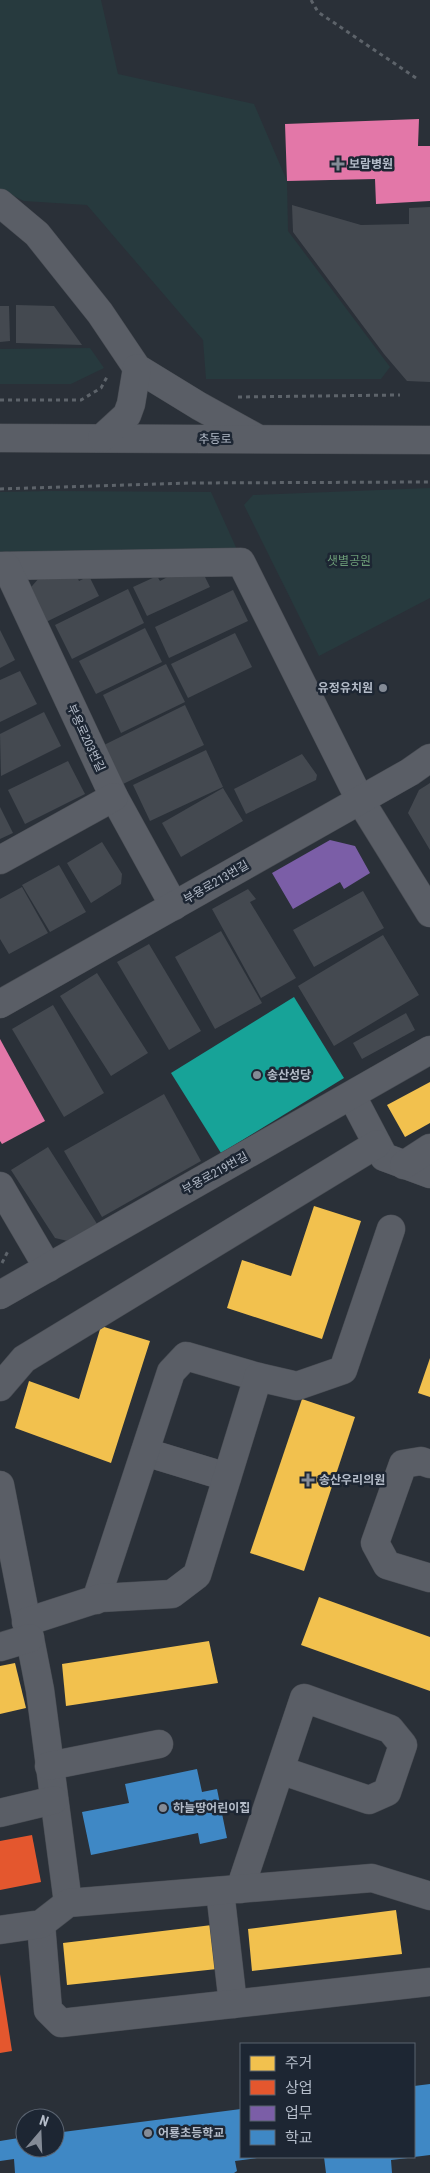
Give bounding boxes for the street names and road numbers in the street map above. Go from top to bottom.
street label: 추동로 [198,432,232,446]
street label: 부용로203번길 [64,702,108,774]
street label: 부용로213번길 [181,858,251,906]
street label: 부용로219번길 [180,1149,250,1197]

